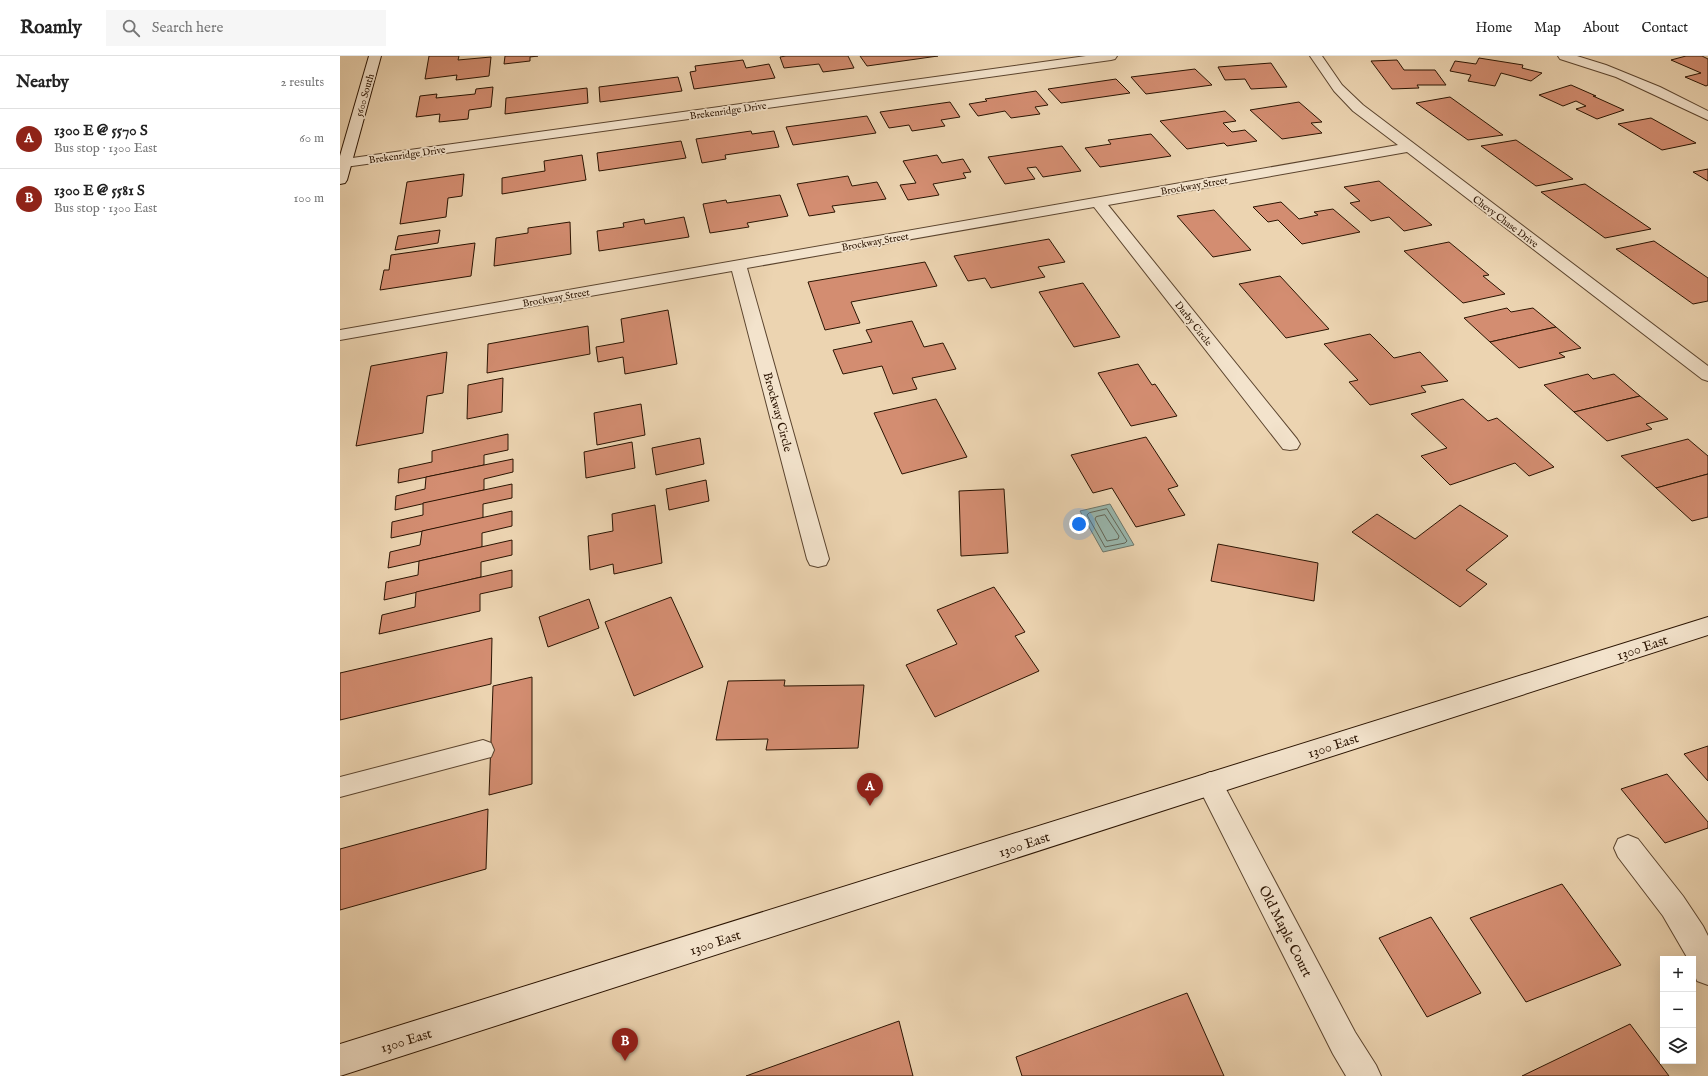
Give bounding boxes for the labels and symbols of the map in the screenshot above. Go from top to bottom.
street label: 5600 South [353,72,378,118]
street label: Brekenridge Drive [689,100,768,123]
street label: Brekenridge Drive [368,144,447,167]
street label: Brockway Street [1160,174,1229,199]
street label: Chevy Chase Drive [1470,193,1541,251]
street label: Brockway Street [841,230,910,255]
street label: Brockway Street [522,286,591,311]
street label: Darby Circle [1171,299,1215,349]
street label: Brockway Circle [760,371,795,454]
your location [1069,514,1089,534]
street label: 1300 East [1614,631,1670,665]
street label: 1300 East [1305,729,1361,763]
pin: A [857,773,883,806]
street label: 1300 East [996,828,1052,862]
street label: Old Maple Court [1254,883,1316,981]
street label: 1300 East [687,926,743,960]
street label: 1300 East [378,1025,434,1057]
pin: B [612,1028,638,1061]

